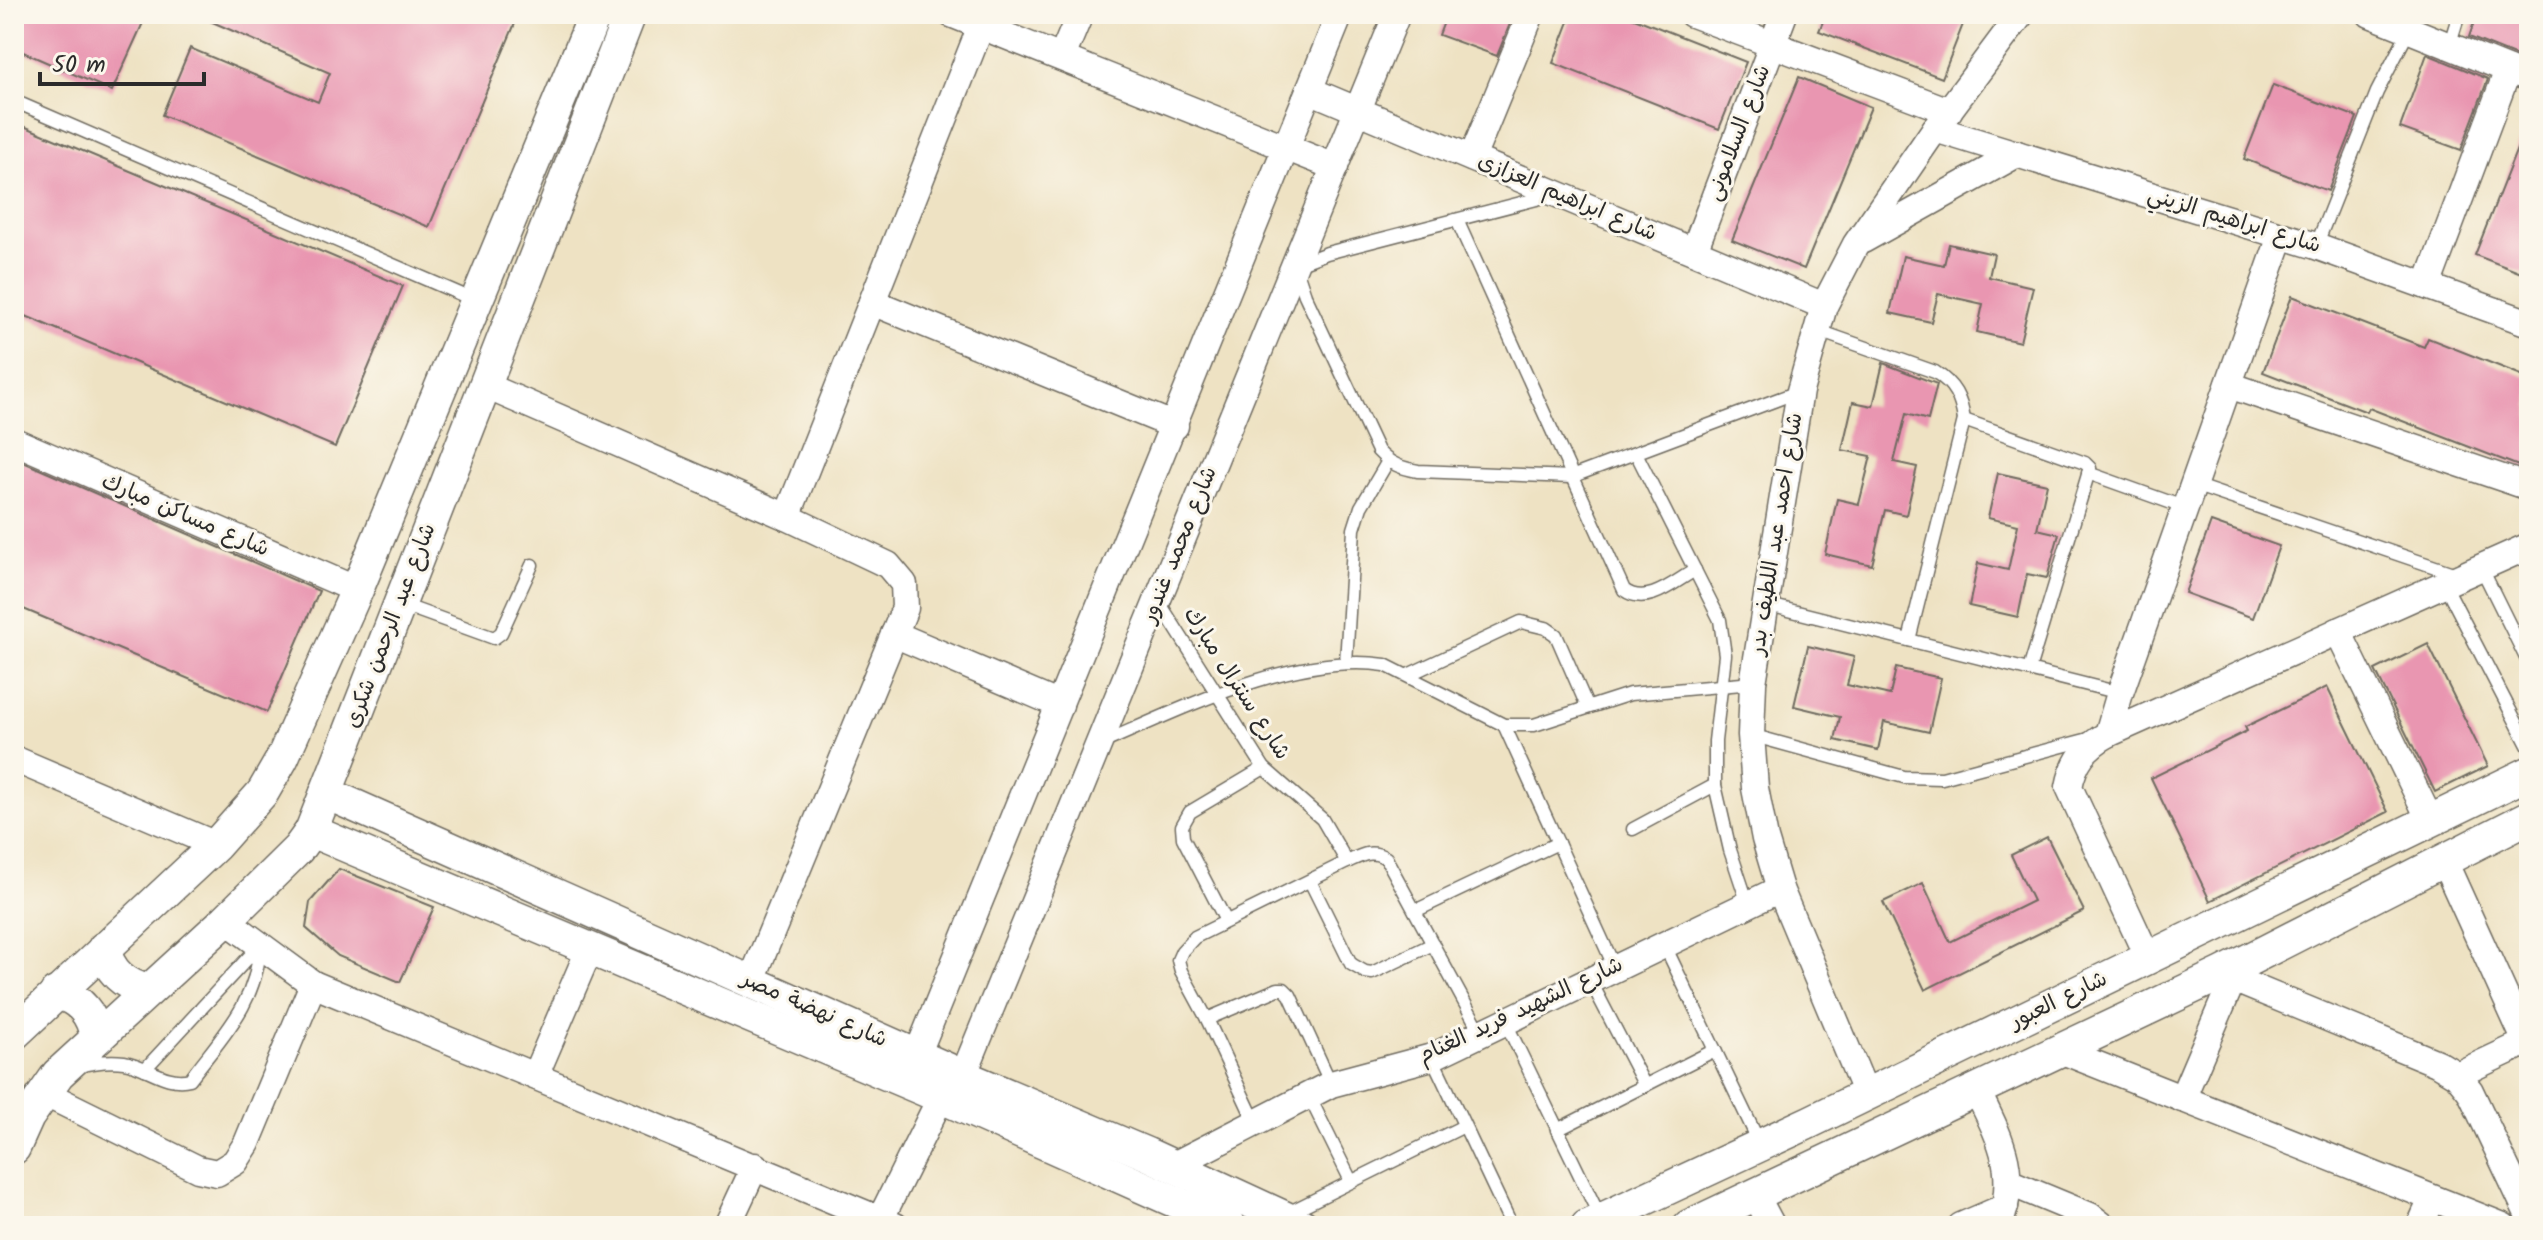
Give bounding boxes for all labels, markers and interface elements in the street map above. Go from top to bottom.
scale bar [40,36,204,86]
text: 50 m [52,46,106,85]
street label: شارع السلامونى [1697,60,1781,206]
street label: شارع ابراهيم العزازى [1472,144,1662,252]
street label: شارع ابراهيم الزيني [2143,178,2325,264]
street label: شارع احمد عبد اللطيف بدر [1740,410,1813,660]
street label: شارع محمد غندور [1132,461,1227,631]
street label: شارع مساكن مبارك [96,465,274,567]
street label: شارع عبد الرحمن شكرى [336,518,446,734]
street label: شارع سنترال مبارك [1173,601,1299,767]
street label: شارع الشهيد فريد الغنام [1413,948,1629,1074]
street label: شارع نهضة مصر [733,961,893,1058]
street label: شارع العبور [2002,962,2114,1041]

